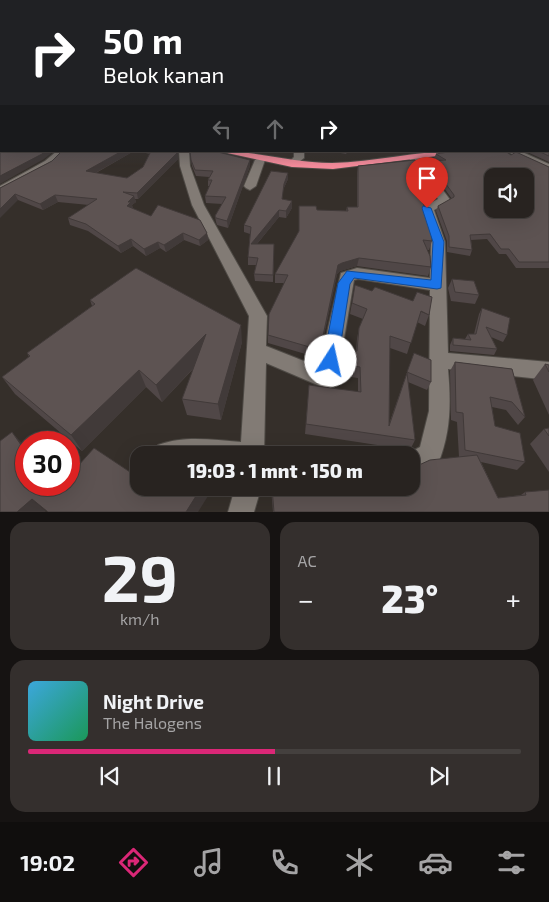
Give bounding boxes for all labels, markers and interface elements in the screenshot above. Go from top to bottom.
text: 50 m [103,19,183,61]
icon: right [20,20,85,85]
text: Belok kanan [103,61,224,87]
icon: left [208,115,236,143]
icon: ahead [261,115,289,143]
icon: right [314,115,342,143]
pin [406,157,448,208]
icon: arrive [413,164,441,192]
map controls [484,168,534,218]
button: sound [484,168,534,218]
position arrow [304,334,356,386]
speed limit sign: 30 [15,431,80,496]
text: 19:03 · 1 mnt · 150 m [187,459,363,482]
text: 29 [102,537,178,615]
text: AC [298,551,317,570]
text: 23° [381,575,438,621]
text: − [298,582,314,616]
text: + [506,582,521,616]
text: km/h [120,609,160,628]
text: Night Drive [103,690,204,713]
text: The Halogens [103,713,202,732]
icon: previous [96,762,124,790]
icon: pause [260,762,288,790]
icon: next [425,762,453,790]
icon: directions [116,845,151,880]
icon: music [191,845,226,880]
icon: phone [267,845,302,880]
icon: climate [342,845,377,880]
icon: car [418,845,453,880]
icon: filters [494,845,529,880]
text: 19:02 [20,849,75,875]

